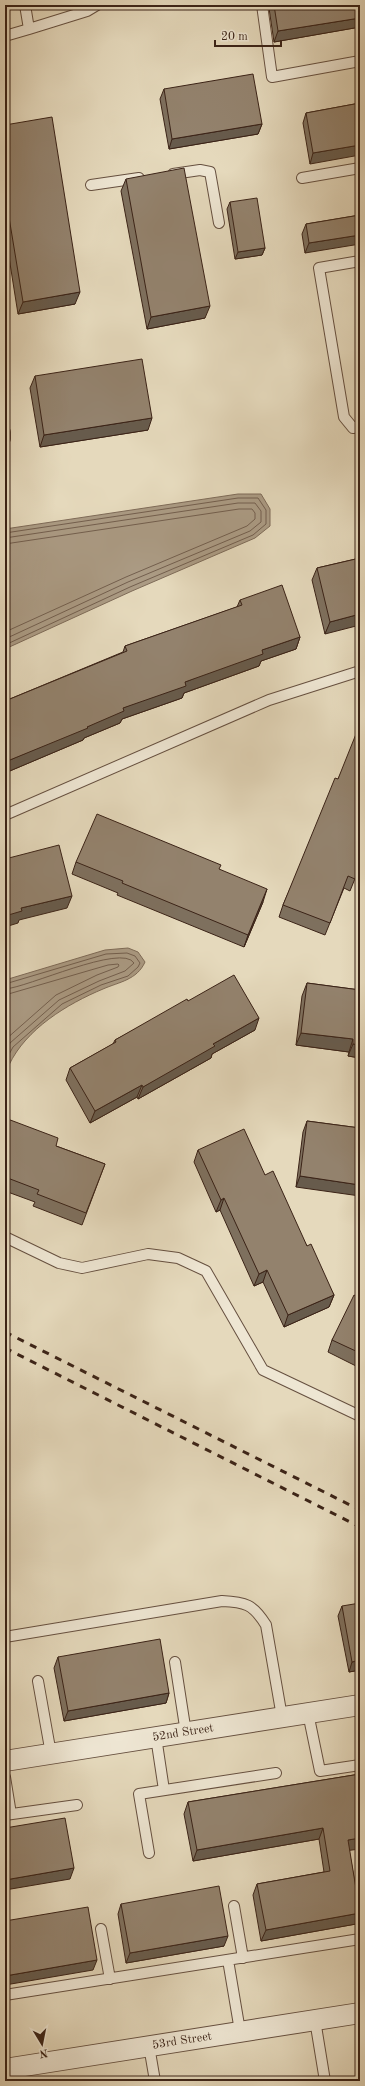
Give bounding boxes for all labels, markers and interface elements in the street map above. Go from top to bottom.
scale bar [215,22,281,48]
text: 20 m [221,31,248,43]
street label: 52nd Street [151,1721,214,1744]
north arrow [22,2024,62,2064]
street label: 53rd Street [151,2029,213,2052]
text: N [38,2046,49,2059]

